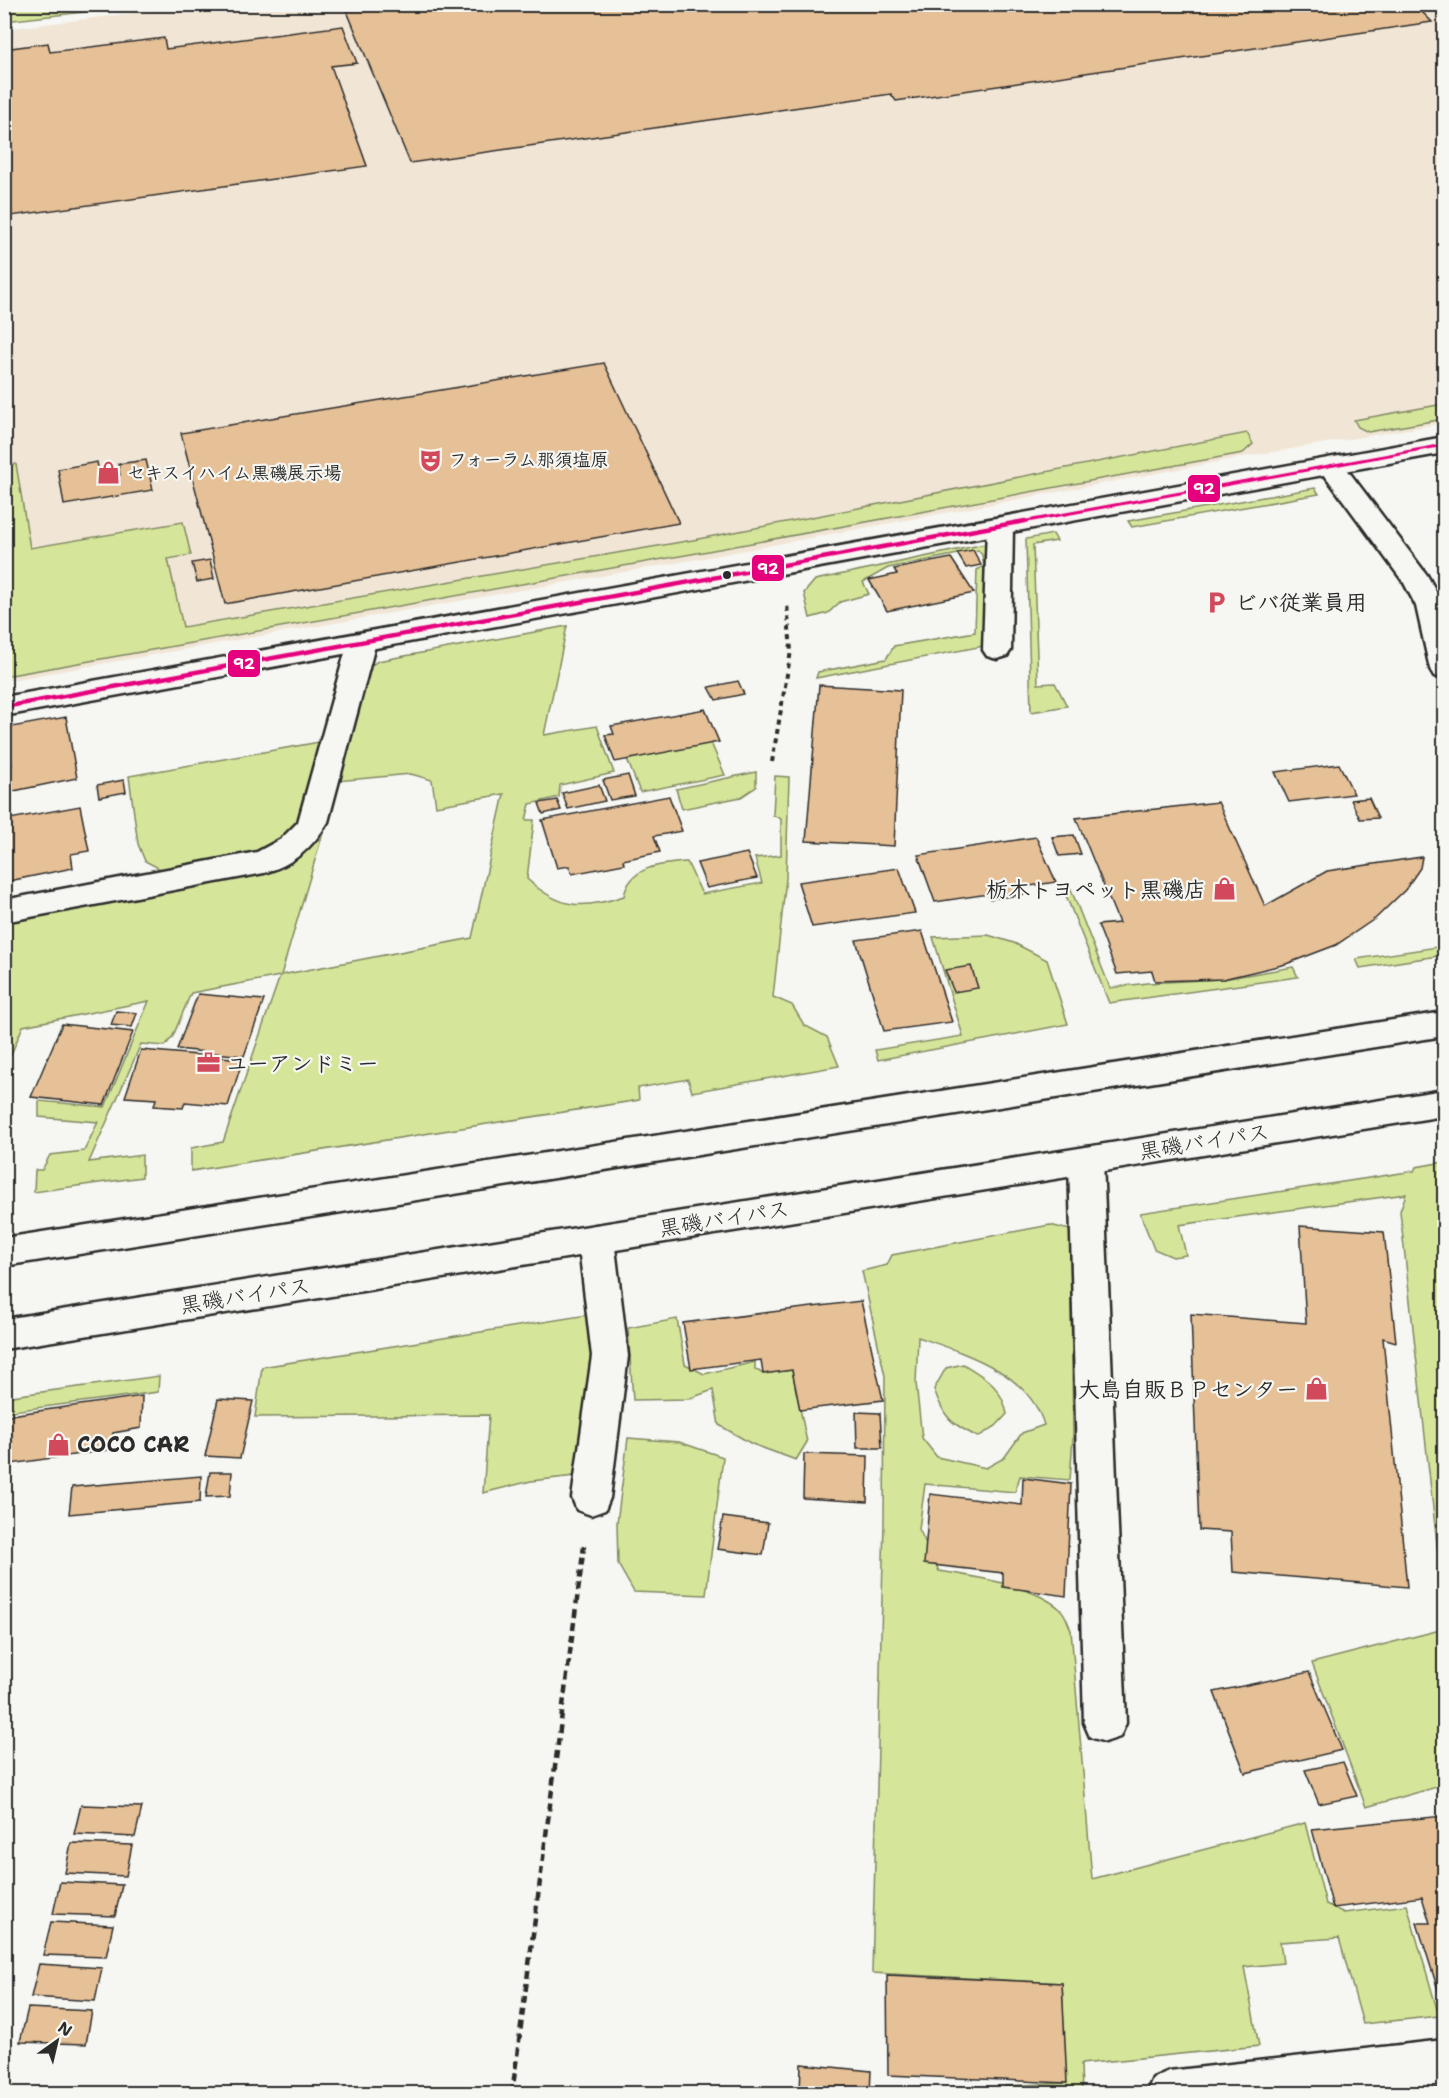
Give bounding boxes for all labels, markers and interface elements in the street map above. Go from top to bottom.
theatre icon: フォーラム那須塩原 [418,447,444,473]
place label: フォーラム那須塩原 [449,448,608,472]
shop icon: セキスイハイム黒磯展示場 [96,460,122,486]
place label: セキスイハイム黒磯展示場 [127,461,341,485]
line badge: 92 [1187,474,1221,503]
text: 92 [1193,478,1215,499]
line badge: 92 [751,554,785,582]
text: 92 [757,558,779,579]
unlabelled marker [721,569,733,581]
place label: ビバ従業員用 [1235,588,1367,617]
parking icon: ビバ従業員用 [1204,589,1230,615]
line badge: 92 [227,649,261,678]
text: 92 [233,653,255,674]
place label: 栃木トヨペット黒磯店 [986,875,1206,904]
shop icon: 栃木トヨペット黒磯店 [1211,876,1237,902]
place label: ユーアンドミー [226,1049,379,1078]
office icon: ユーアンドミー [195,1050,221,1076]
street label: 黒磯バイパス [1137,1117,1271,1166]
street label: 黒磯バイパス [657,1194,791,1243]
street label: 黒磯バイパス [178,1271,312,1320]
place label: 大島自販ＢＰセンター [1078,1375,1298,1404]
shop icon: 大島自販ＢＰセンター [1303,1376,1329,1402]
place label: COCO CAR [77,1430,189,1459]
shop icon: COCO CAR [46,1431,72,1457]
north arrow [27,2011,87,2071]
text: N [54,2017,76,2041]

